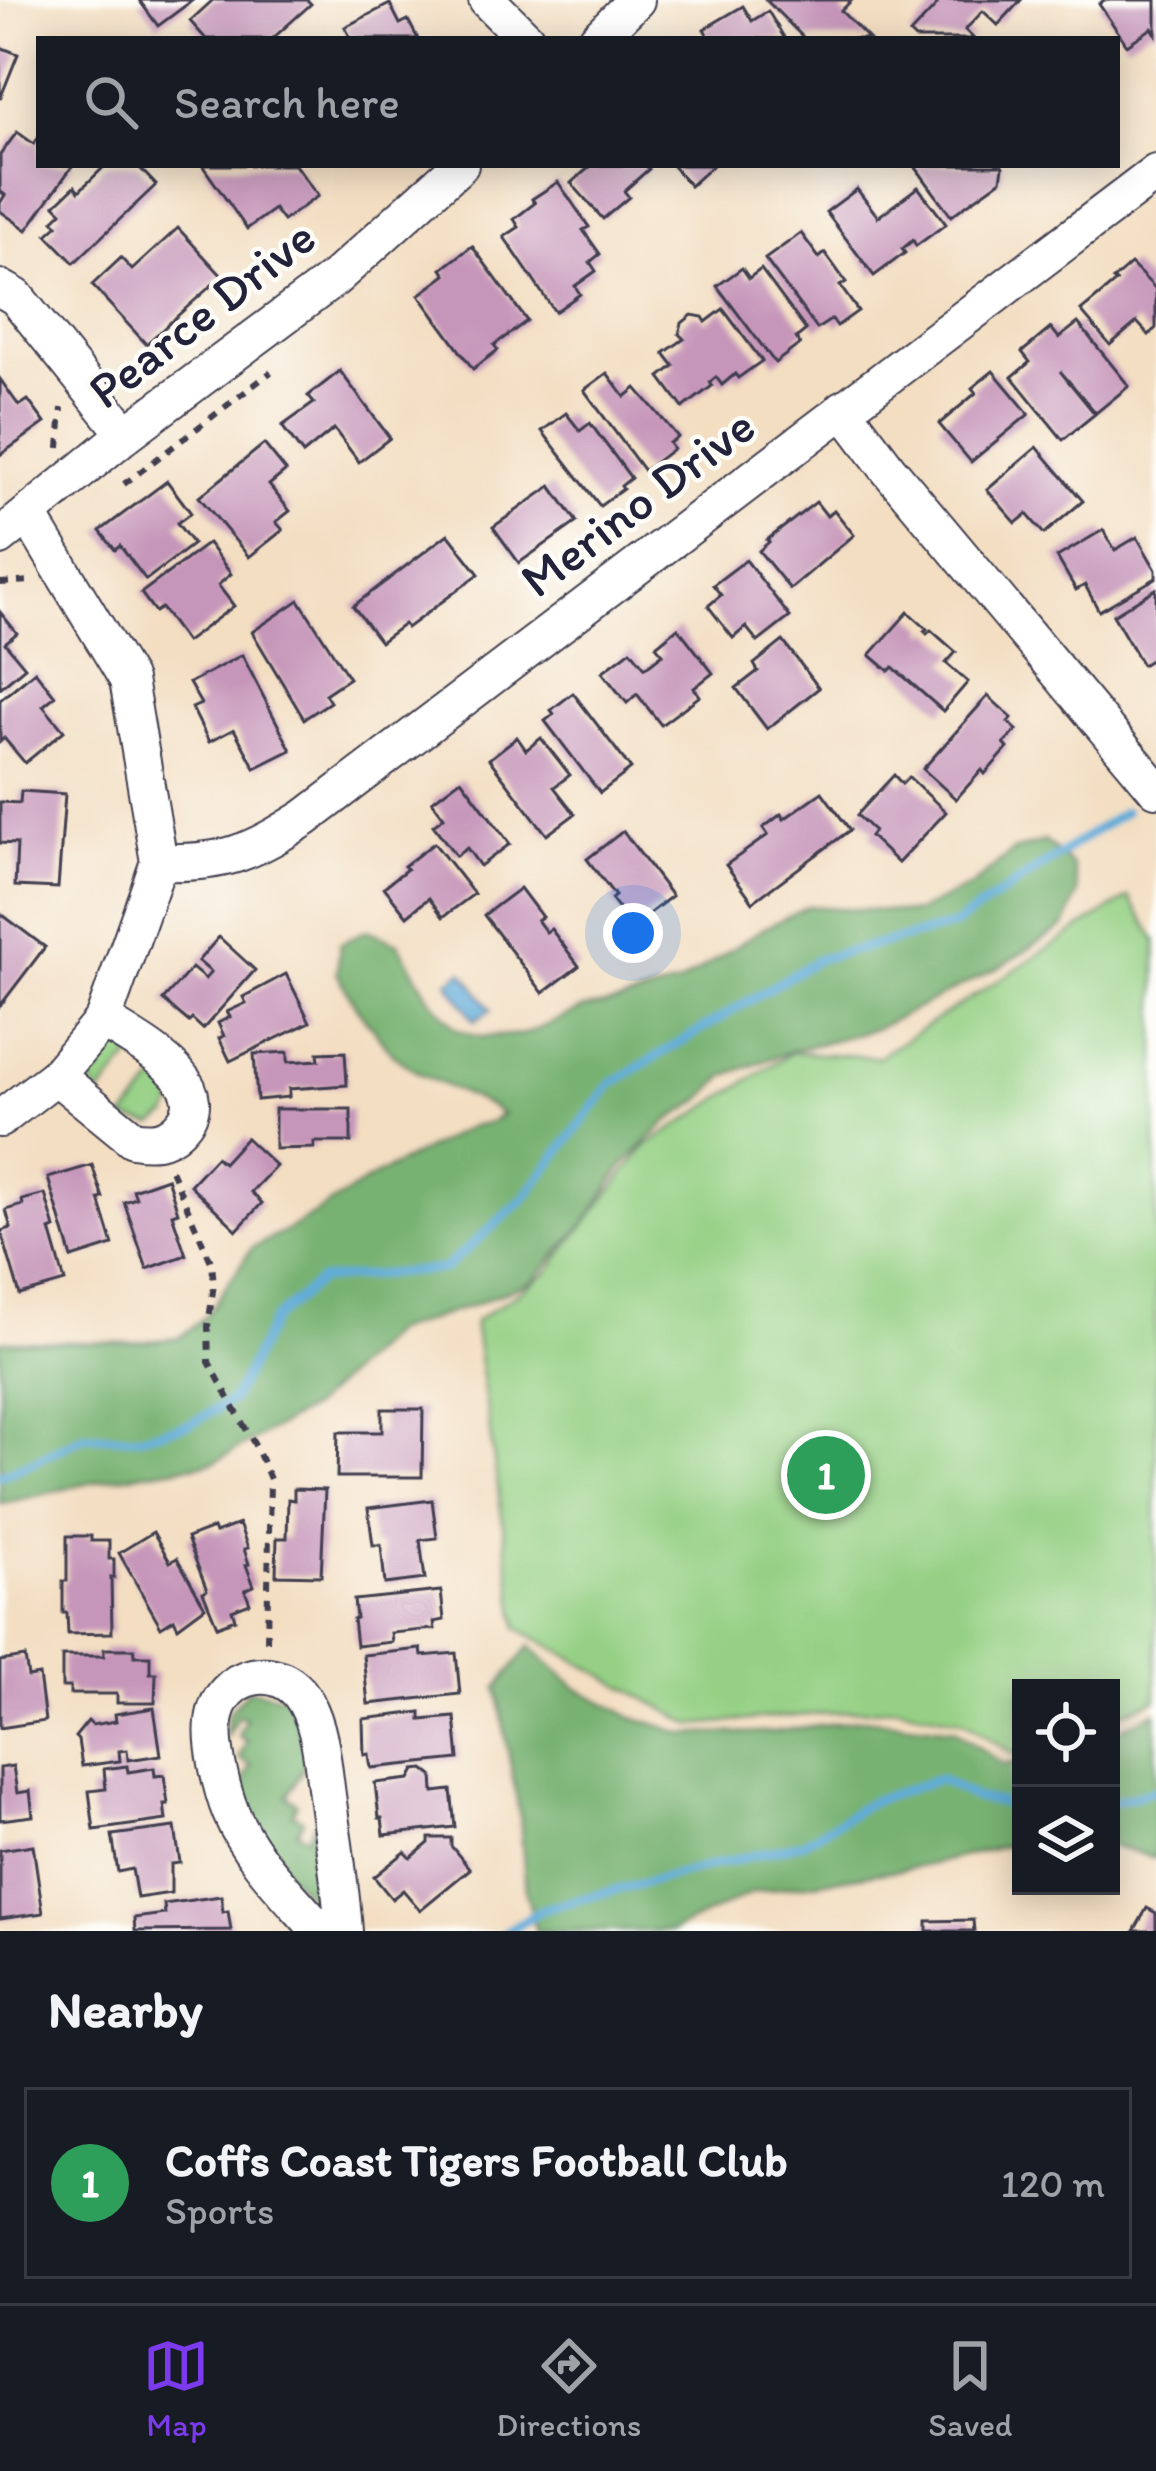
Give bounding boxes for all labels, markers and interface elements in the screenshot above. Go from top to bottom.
search box [36,36,1120,168]
icon: search [78,69,144,135]
text: Search here [174,75,400,129]
street label: Pearce Drive [76,206,327,421]
street label: Merino Drive [508,395,766,610]
your location [603,903,663,963]
pin: 1 [787,1430,865,1520]
map controls [1012,1679,1120,1895]
button: locate [1012,1679,1120,1787]
button: layers [1012,1787,1120,1895]
text: Nearby [48,1979,203,2040]
text: Coffs Coast Tigers Football Club [165,2133,788,2187]
text: 1 [81,2160,99,2207]
text: 120 m [1001,2160,1105,2207]
text: Sports [165,2187,274,2234]
tab: Map [143,2333,209,2444]
tab: Directions [496,2333,641,2444]
tab: Saved [928,2333,1013,2444]

